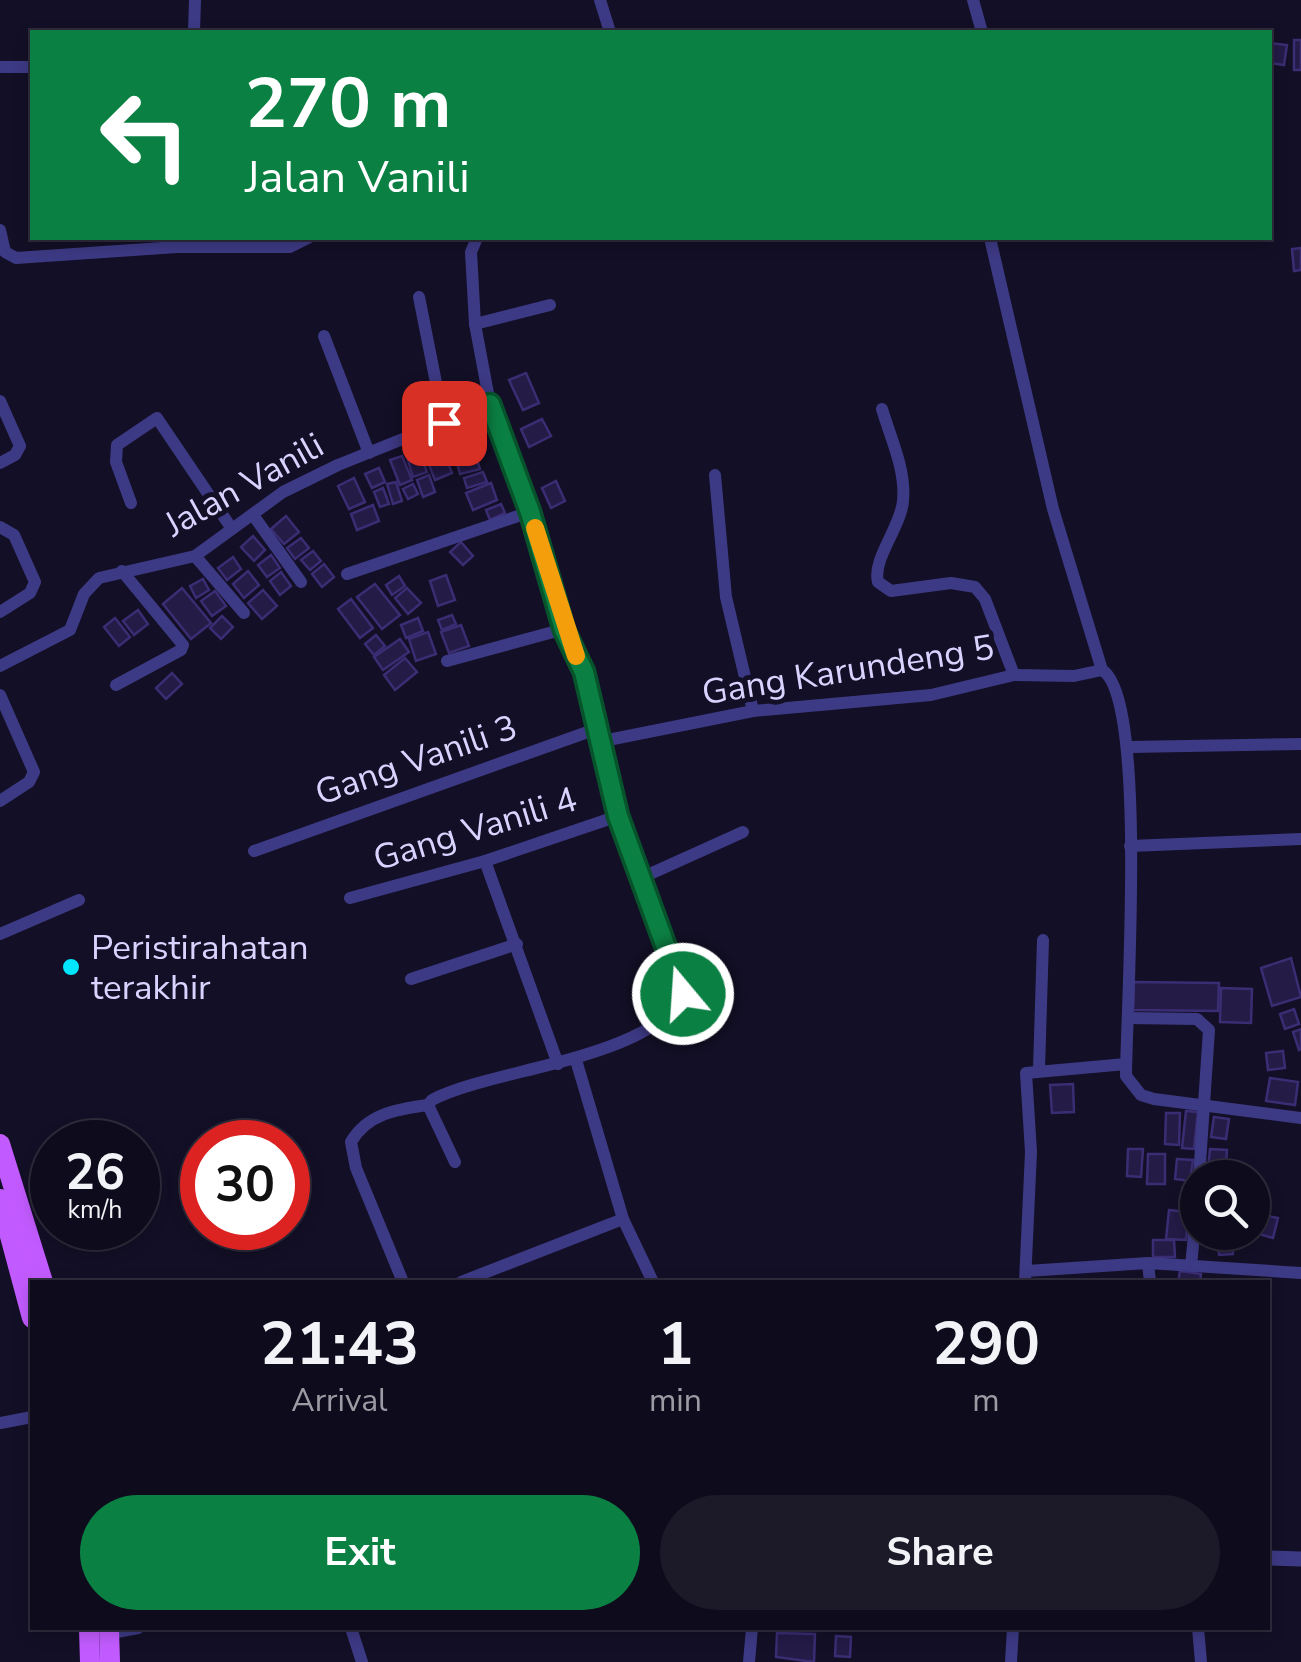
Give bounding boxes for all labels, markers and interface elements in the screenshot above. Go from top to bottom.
text: 270 m [245,56,451,152]
icon: left [80,70,210,200]
text: Jalan Vanili [245,147,470,208]
pin [402,381,487,466]
icon: arrive [417,396,472,451]
street label: Jalan Vanili [155,422,332,548]
street label: Gang Karundeng 5 [699,624,997,716]
street label: Gang Vanili 3 [309,704,523,816]
street label: Gang Vanili 4 [367,776,583,882]
place label: Peristirahatan terakhir [91,924,309,1011]
position arrow [631,942,735,1046]
marker: Peristirahatan terakhir [60,956,82,978]
speed limit sign: 30 [180,1120,310,1250]
text: 26 [65,1138,125,1207]
map controls [1180,1160,1270,1250]
button: search [1180,1160,1270,1250]
text: km/h [67,1193,123,1227]
text: 21:43 [260,1303,419,1385]
text: 1 [657,1303,693,1385]
text: 290 [932,1303,1040,1385]
text: Arrival [291,1379,388,1422]
text: min [649,1379,702,1422]
text: m [972,1379,1000,1422]
button: Exit [80,1495,640,1610]
button: Share [660,1495,1220,1610]

